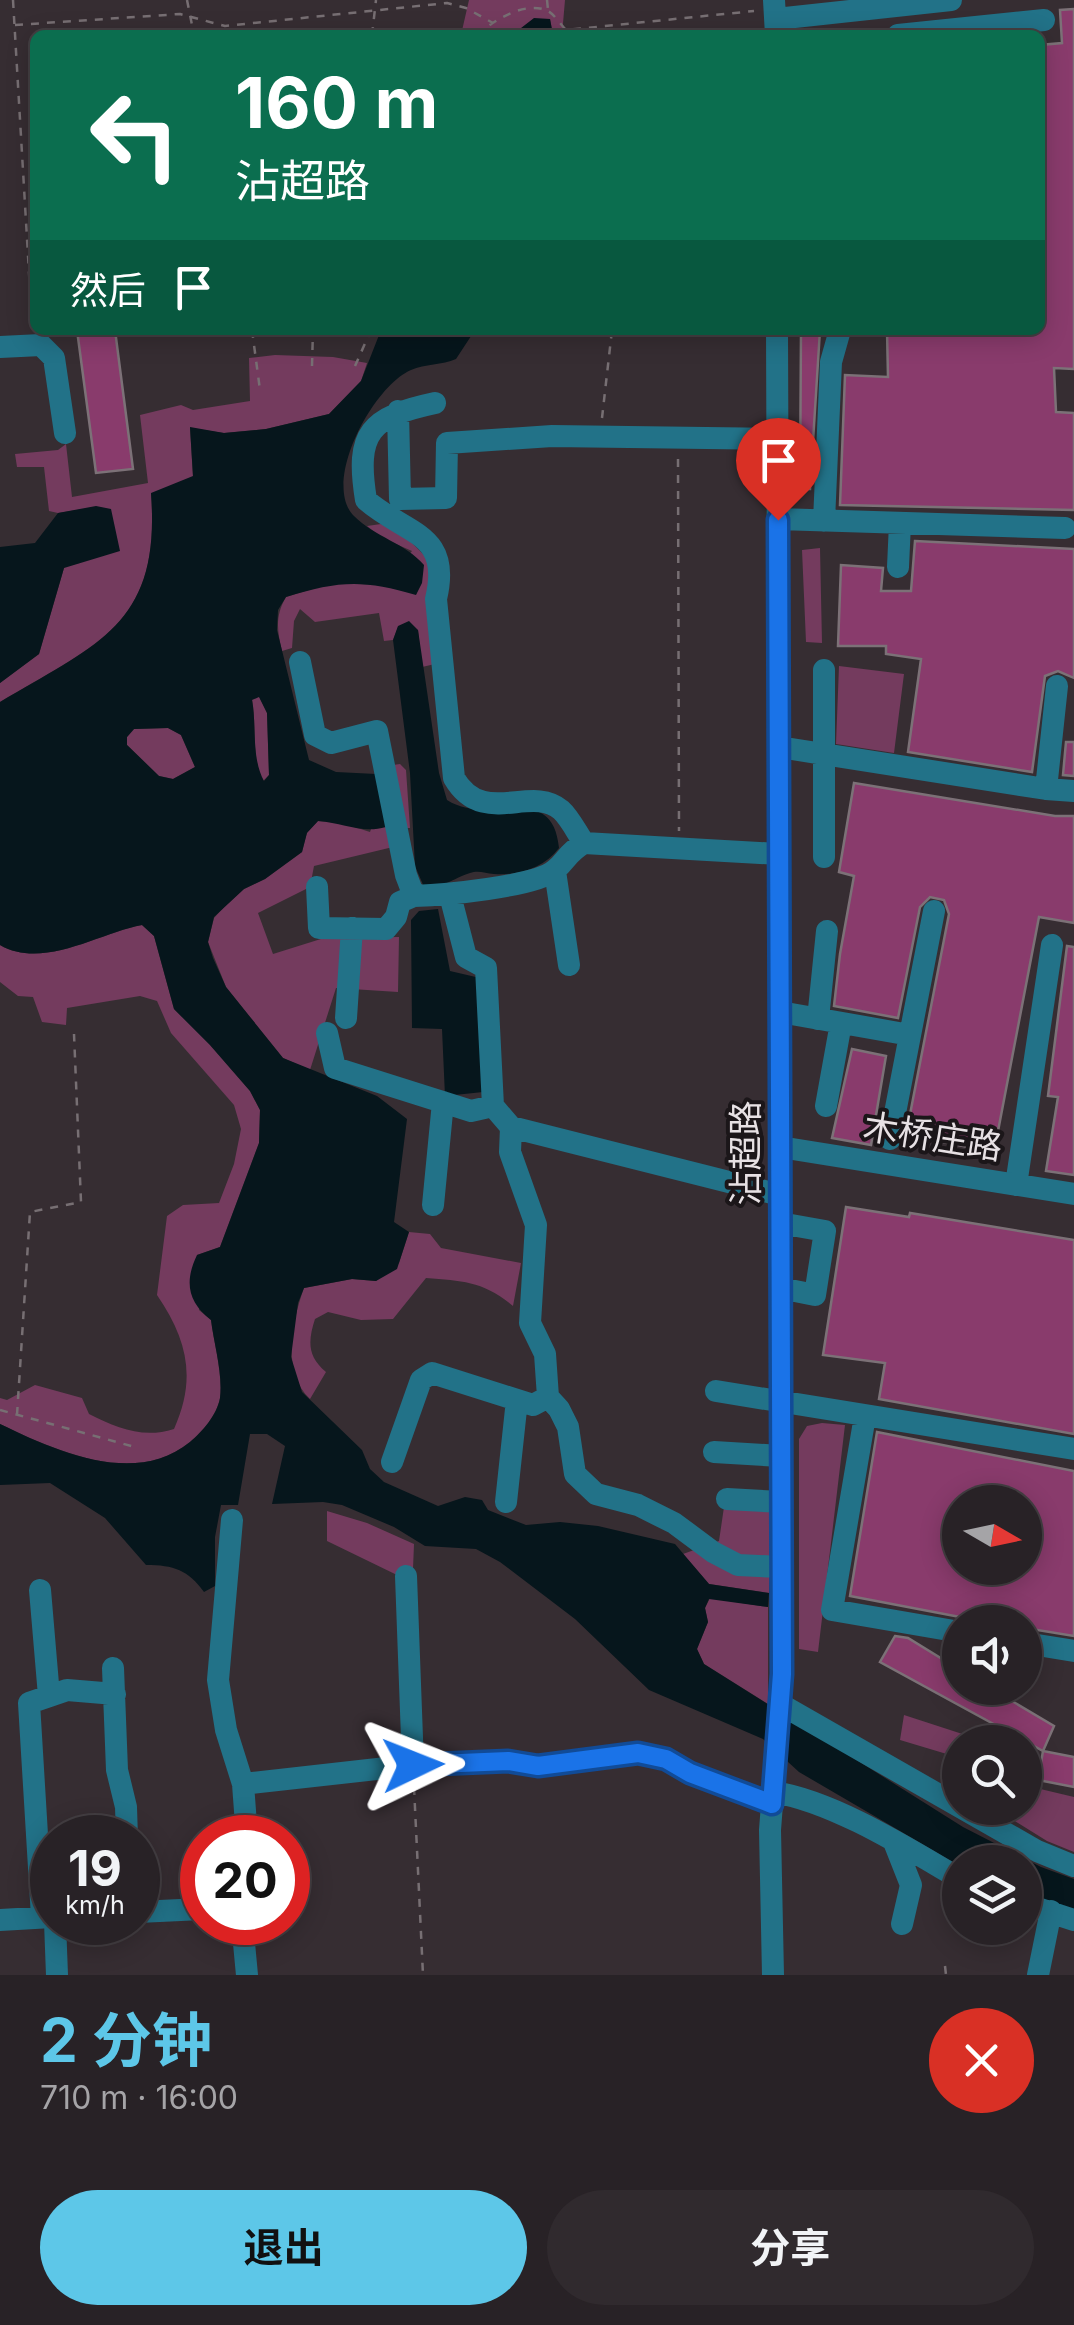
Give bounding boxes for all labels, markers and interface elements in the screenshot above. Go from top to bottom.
text: 160 m [235,60,438,145]
icon: left [70,70,200,200]
text: 沾超路 [235,153,370,208]
icon: arrive [166,260,221,315]
text: 然后 [70,267,146,313]
pin [736,418,821,521]
icon: arrive [751,433,806,488]
street label: 沾超路 [724,1100,766,1206]
street label: 木桥庄路 [861,1104,1005,1168]
north arrow [942,1485,1042,1585]
map controls [942,1485,1042,1945]
button: sound [942,1605,1042,1705]
position arrow [361,1713,465,1817]
button: search [942,1725,1042,1825]
speed limit sign: 20 [180,1815,310,1945]
text: 19 [68,1838,122,1898]
button: layers [942,1845,1042,1945]
text: km/h [65,1890,125,1920]
text: 2 分钟 [40,2004,212,2076]
button: close [929,2008,1034,2113]
text: 710 m · 16:00 [40,2078,238,2117]
button: 退出 [40,2190,527,2305]
button: 分享 [547,2190,1034,2305]

